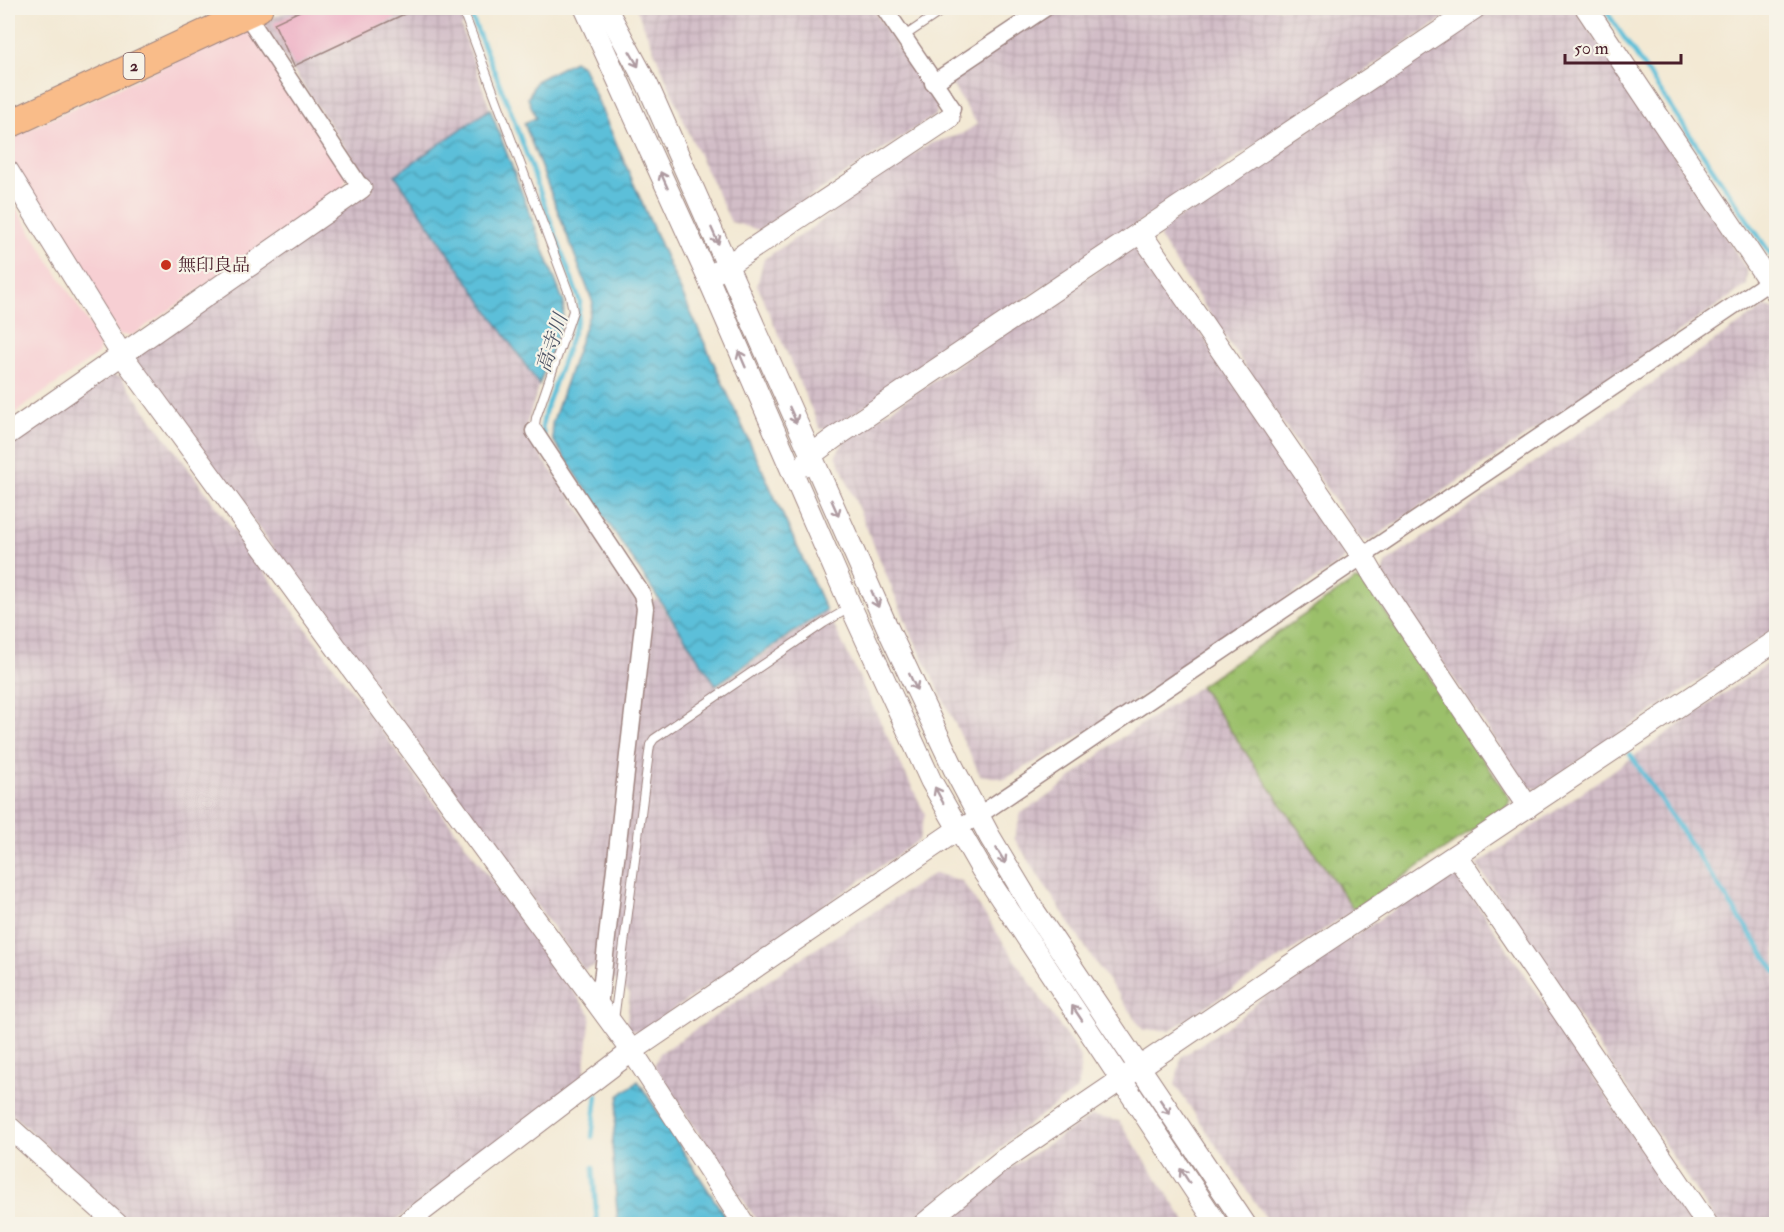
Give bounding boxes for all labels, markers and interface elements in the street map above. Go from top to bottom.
scale bar [1565,27,1680,65]
text: 50 m [1574,37,1609,60]
one-way arrow [628,50,640,67]
road number: 2 [124,53,144,79]
one-way arrow [658,172,669,190]
one-way arrow [710,227,721,245]
place label: 無印良品 [178,254,250,277]
marker: 無印良品 [159,258,173,272]
water label: 高寺川 [531,309,574,375]
one-way arrow [736,350,748,368]
one-way arrow [788,405,800,423]
one-way arrow [830,498,841,516]
one-way arrow [870,590,881,608]
one-way arrow [907,673,919,691]
one-way arrow [933,787,944,805]
one-way arrow [996,847,1008,864]
one-way arrow [1071,1005,1083,1022]
one-way arrow [1159,1098,1172,1115]
one-way arrow [1179,1168,1191,1184]

